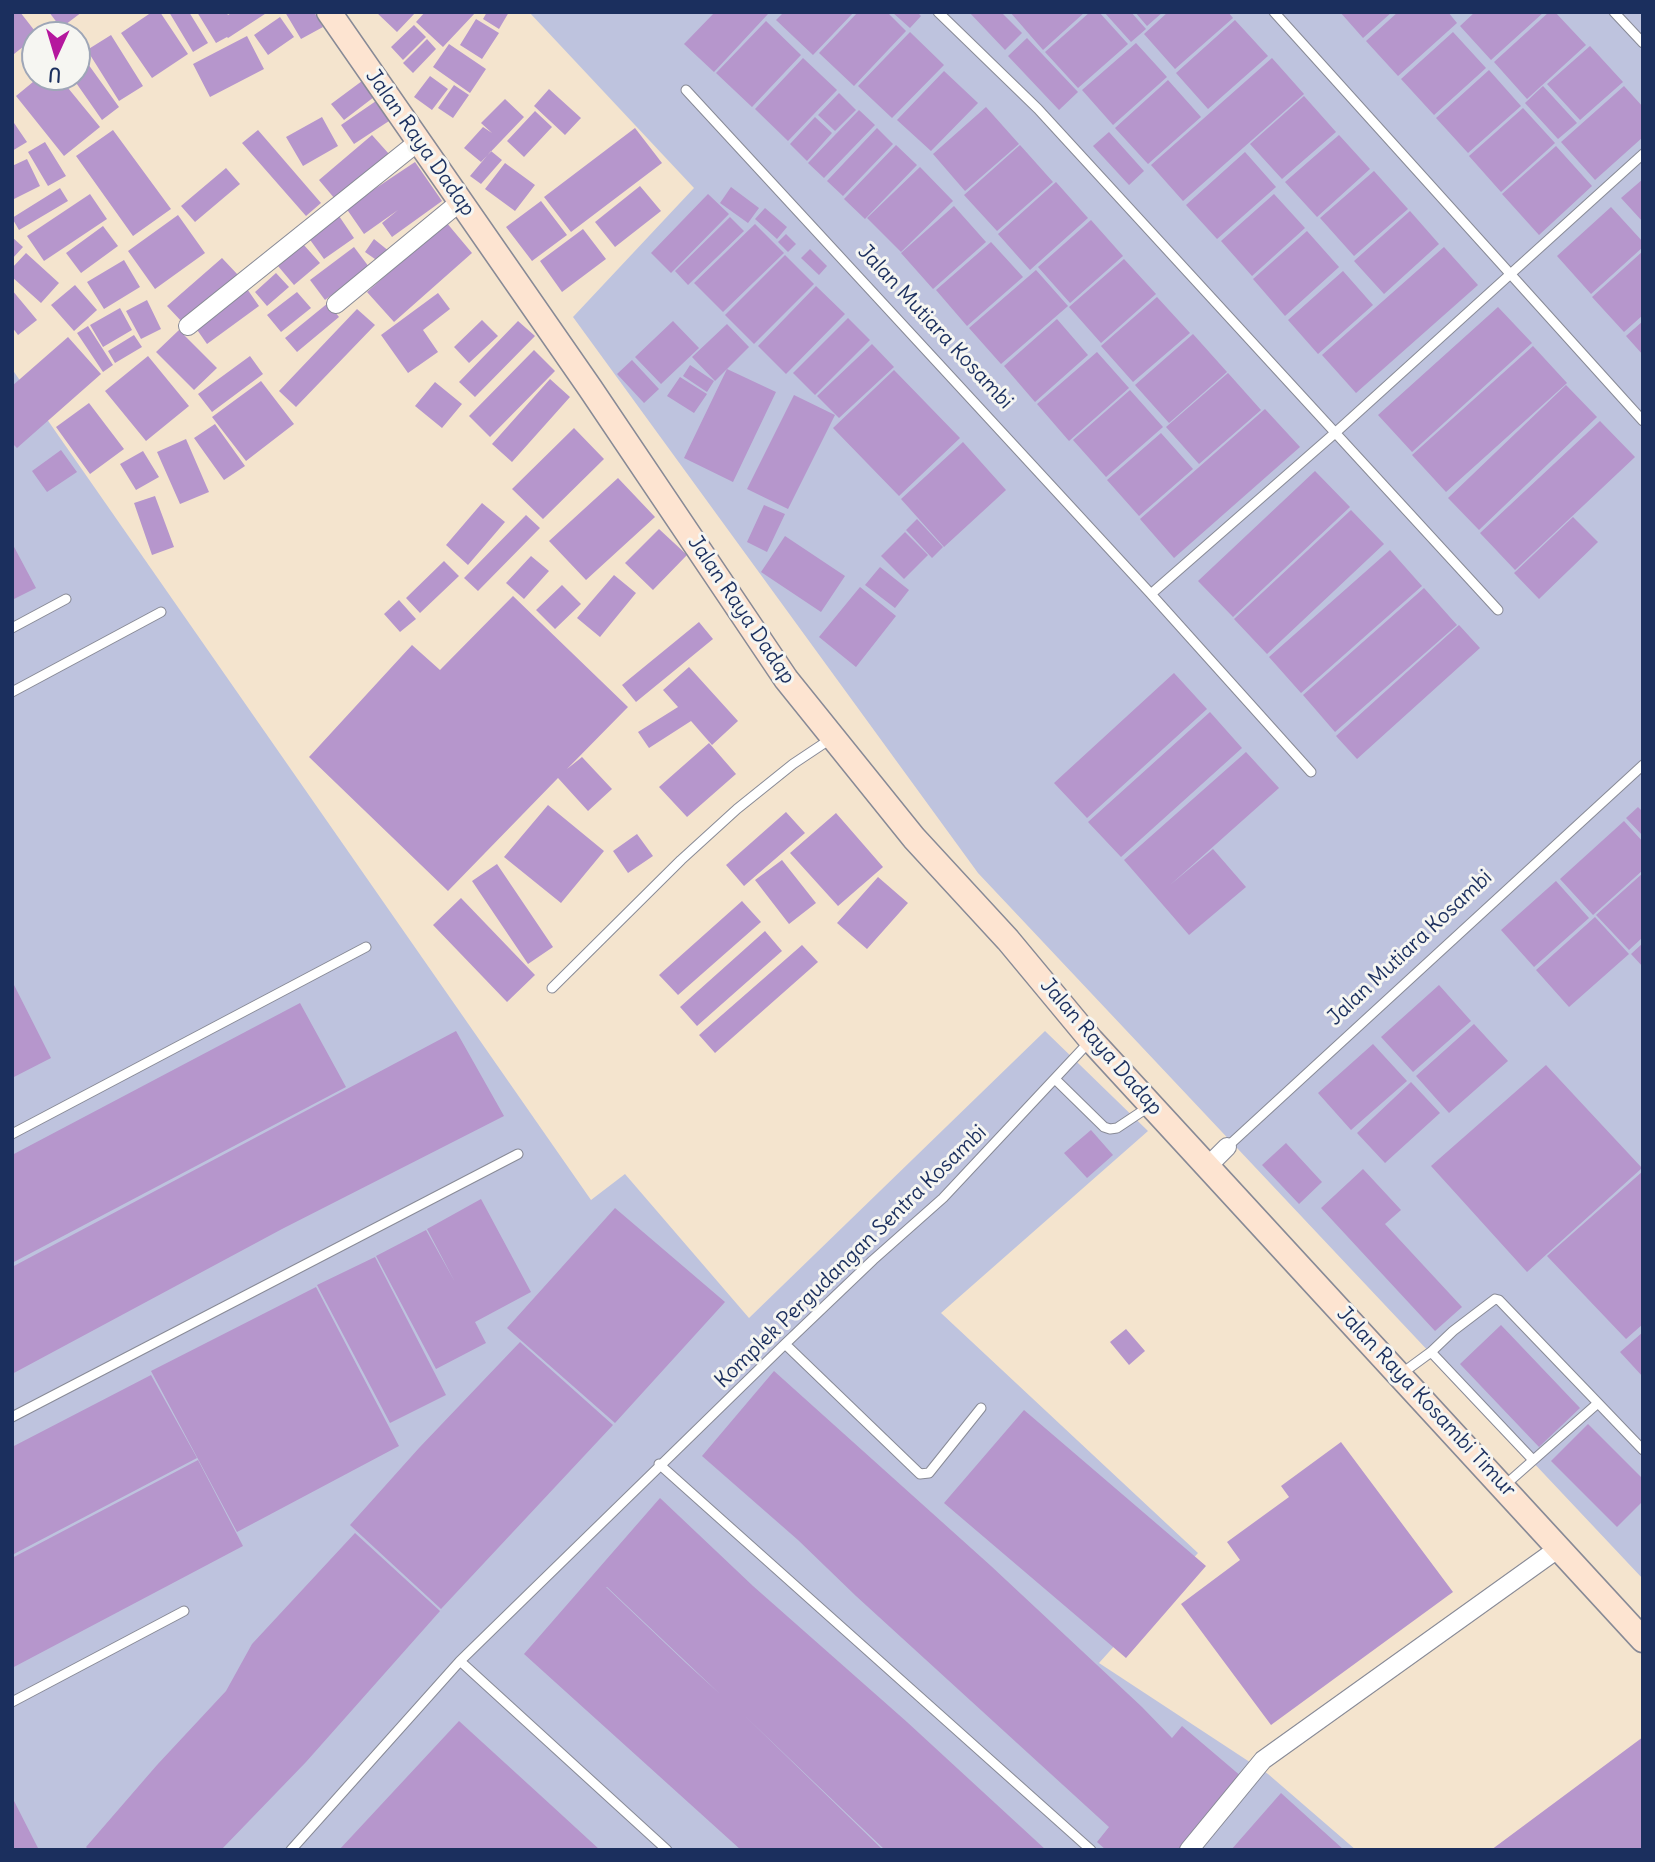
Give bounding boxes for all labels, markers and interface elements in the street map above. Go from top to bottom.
north arrow [21,21,91,91]
text: U [47,63,62,87]
street label: Jalan Raya Dadap [360,65,480,221]
street label: Jalan Mutiara Kosambi [852,240,1018,414]
street label: Jalan Raya Dadap [682,531,800,689]
street label: Jalan Mutiara Kosambi [1323,865,1497,1031]
street label: Jalan Raya Dadap [1035,973,1167,1121]
street label: Komplek Pergudangan Sentra Kosambi [710,1120,992,1394]
street label: Jalan Raya Kosambi Timur [1331,1302,1521,1502]

